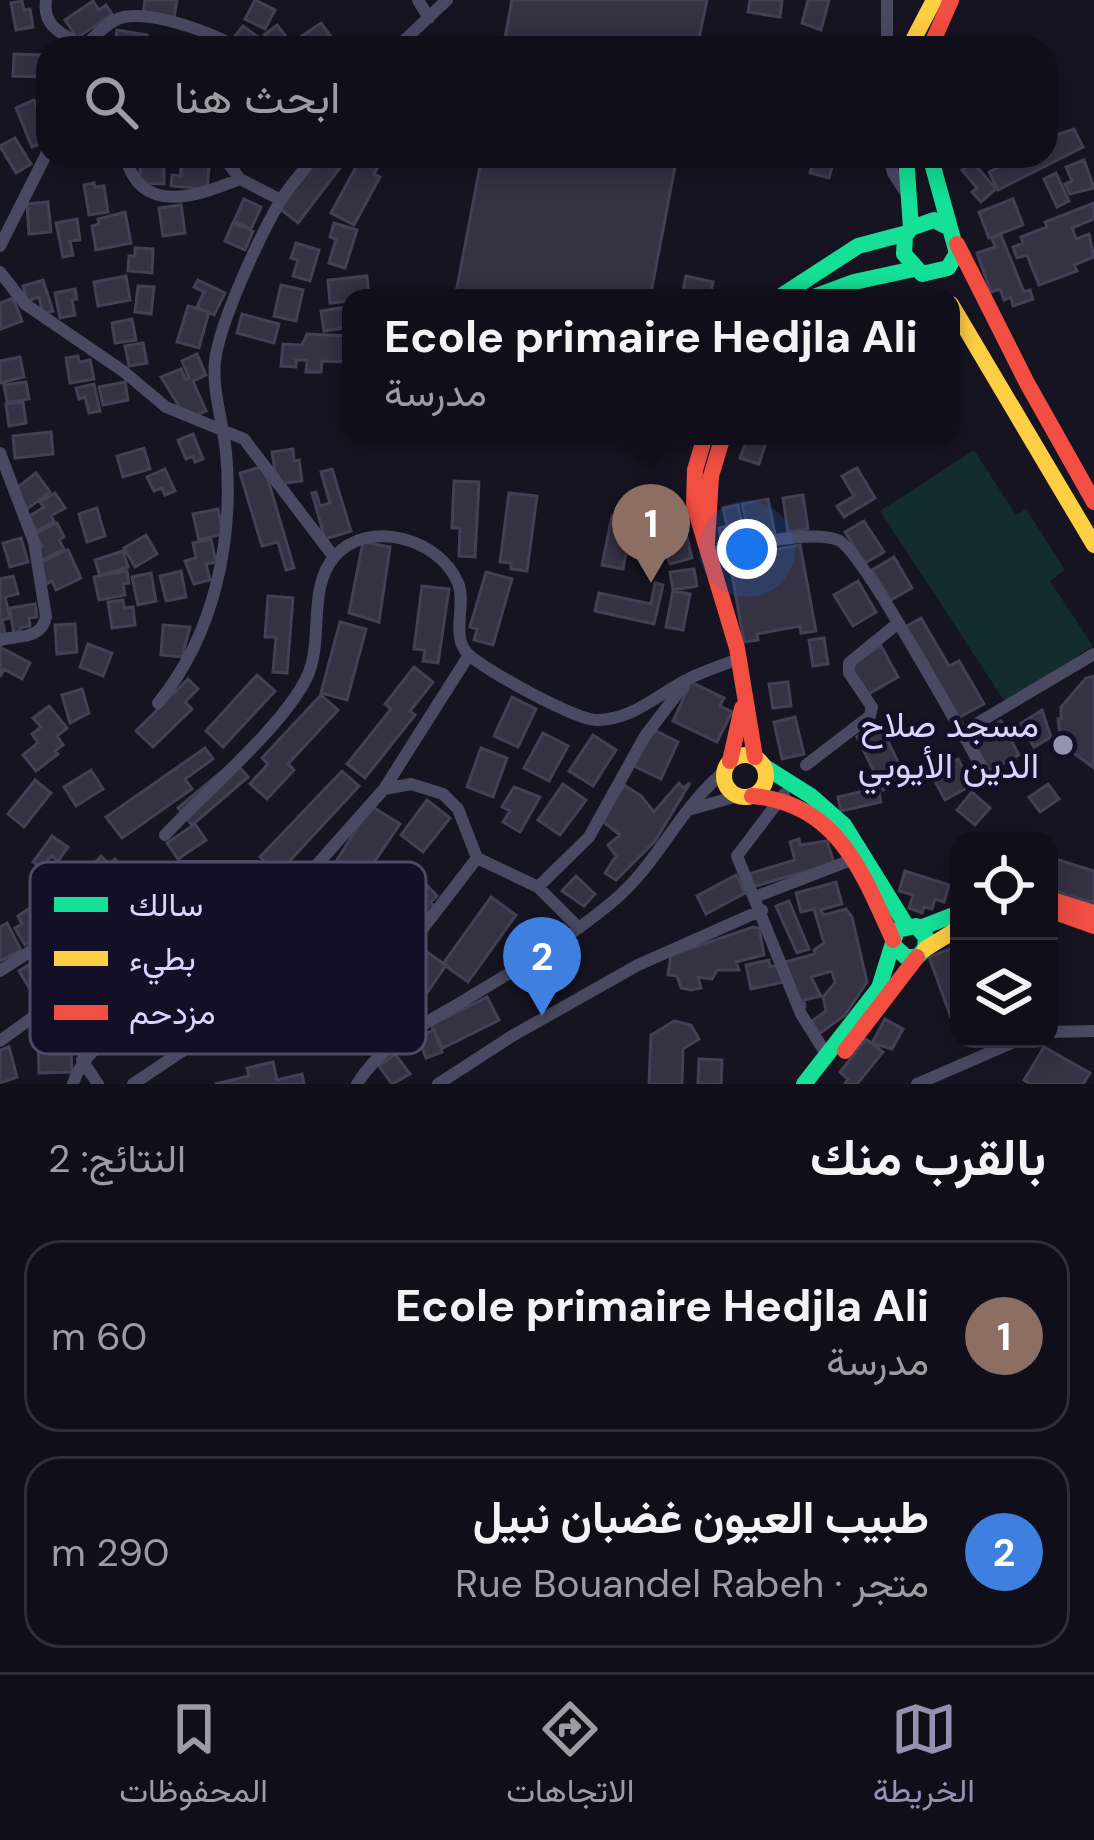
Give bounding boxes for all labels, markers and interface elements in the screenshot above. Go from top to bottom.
search box [36,36,1058,168]
text: ابحث هنا [174,68,340,127]
icon: search [78,69,144,135]
popup [342,289,960,445]
text: Ecole primaire Hedjla Ali [384,307,918,366]
text: مدرسة [384,367,487,418]
pin: 1 [612,484,690,583]
your location [717,519,777,579]
place label: مسجد صلاح الدين الأيوبي [858,701,1039,795]
marker: مسجد صلاح الدين الأيوبي [1050,732,1076,758]
map controls [950,832,1058,1048]
button: locate [950,832,1058,940]
legend [30,862,426,1054]
text: سالك [129,883,203,926]
pin: 2 [503,917,581,1016]
text: بطيء [129,937,196,985]
button: layers [950,940,1058,1048]
text: مزدحم [129,991,216,1034]
text: بالقرب منك [810,1124,1046,1191]
text: النتائج: 2 [48,1133,186,1184]
text: Ecole primaire Hedjla Ali [395,1276,929,1335]
text: 60 m [51,1311,147,1362]
text: 1 [997,1311,1011,1362]
text: مدرسة [826,1336,929,1387]
text: طبيب العيون غضبان نبيل [473,1488,929,1547]
text: 290 m [51,1527,169,1578]
text: 2 [993,1527,1015,1578]
text: متجر · Rue Bouandel Rabeh [455,1558,929,1609]
tab: المحفوظات [119,1696,268,1820]
tab: الاتجاهات [506,1696,634,1820]
tab: الخريطة [873,1696,975,1820]

